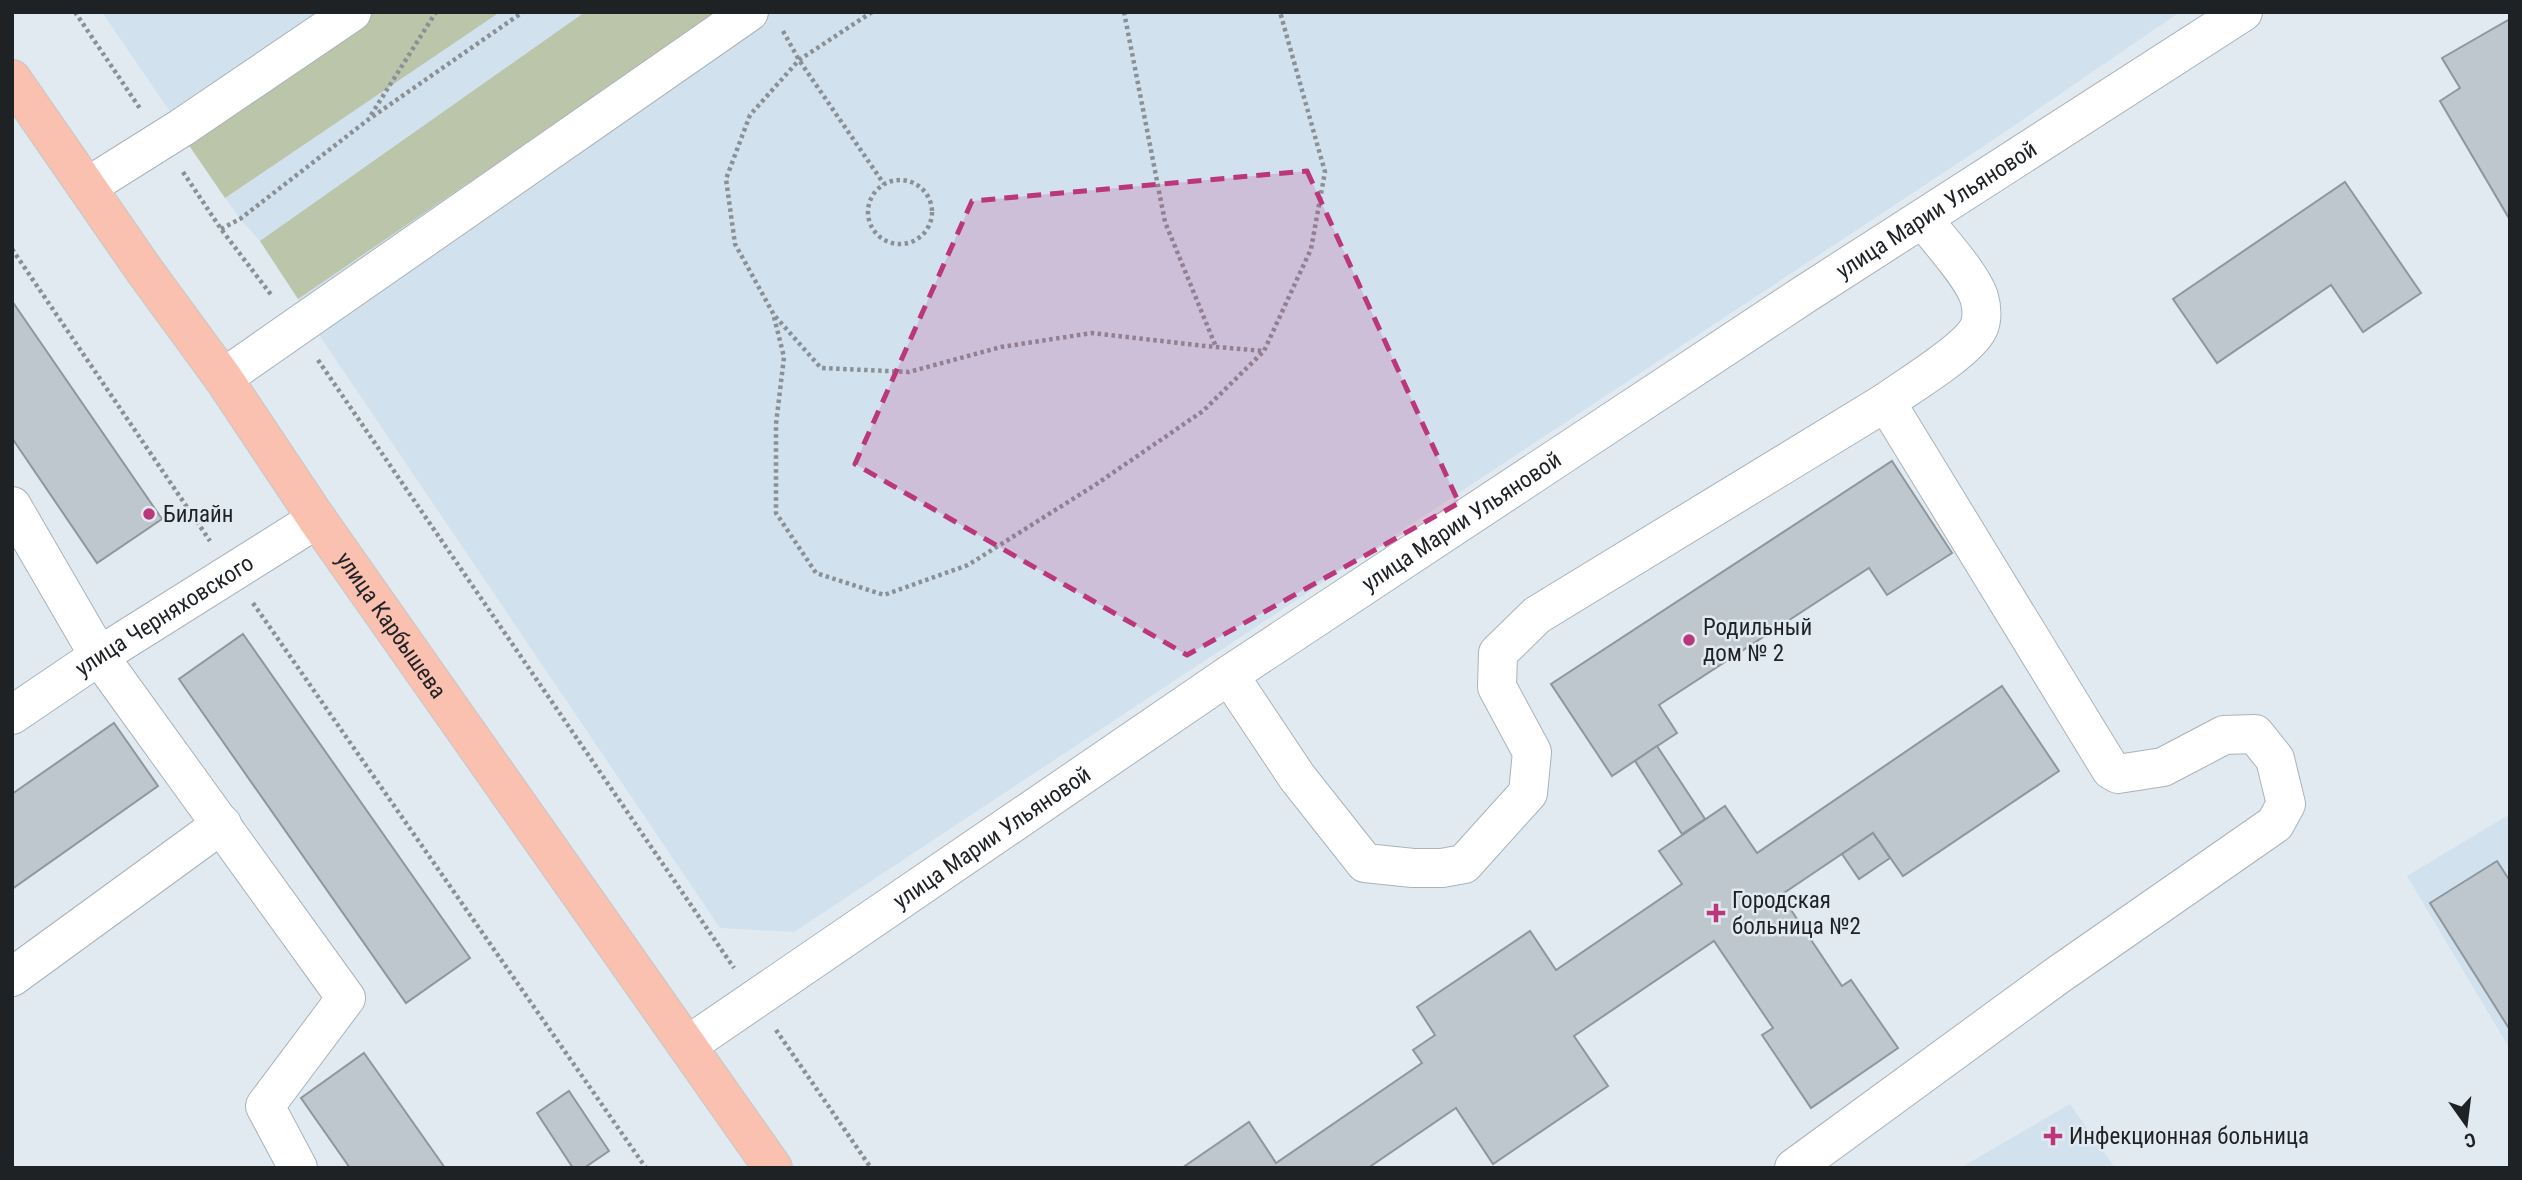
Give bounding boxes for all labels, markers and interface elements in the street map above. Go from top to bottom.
street label: улица Марии Ульяновой [1831,135,2042,284]
street label: улица Марии Ульяновой [1357,446,1566,597]
place label: Билайн [163,501,234,528]
marker: Билайн [141,506,157,522]
street label: улица Карбышева [331,547,452,703]
street label: улица Черняховского [70,549,258,682]
place label: Родильный дом № 2 [1703,614,1812,667]
marker: Родильный дом № 2 [1681,632,1697,648]
street label: улица Марии Ульяновой [888,760,1096,914]
place label: Городская больница №2 [1732,887,1861,940]
marker: Городская больница №2 [1706,903,1726,923]
north arrow [2431,1089,2501,1159]
place label: Инфекционная больница [2069,1123,2309,1150]
marker: Инфекционная больница [2043,1126,2063,1146]
text: С [2462,1128,2478,1153]

